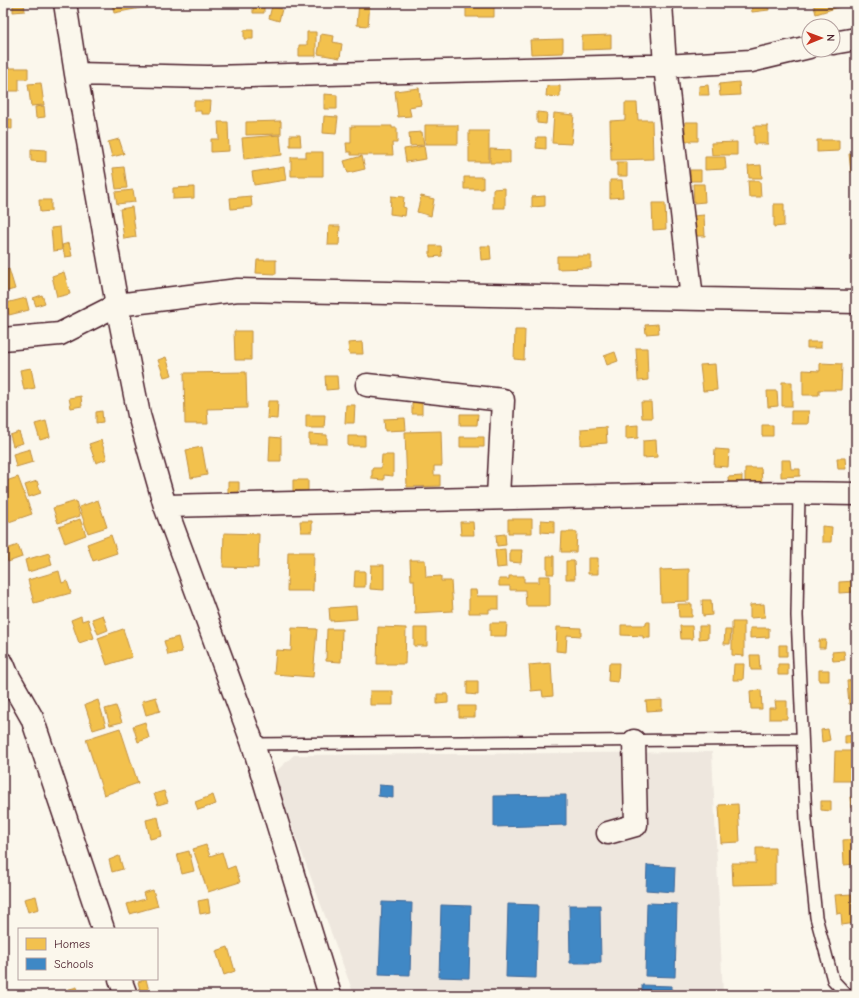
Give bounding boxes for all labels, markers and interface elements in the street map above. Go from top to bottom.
north arrow [801,18,841,58]
text: N [824,34,837,42]
legend [18,928,158,980]
text: Homes [54,937,90,951]
text: Schools [54,957,93,971]

